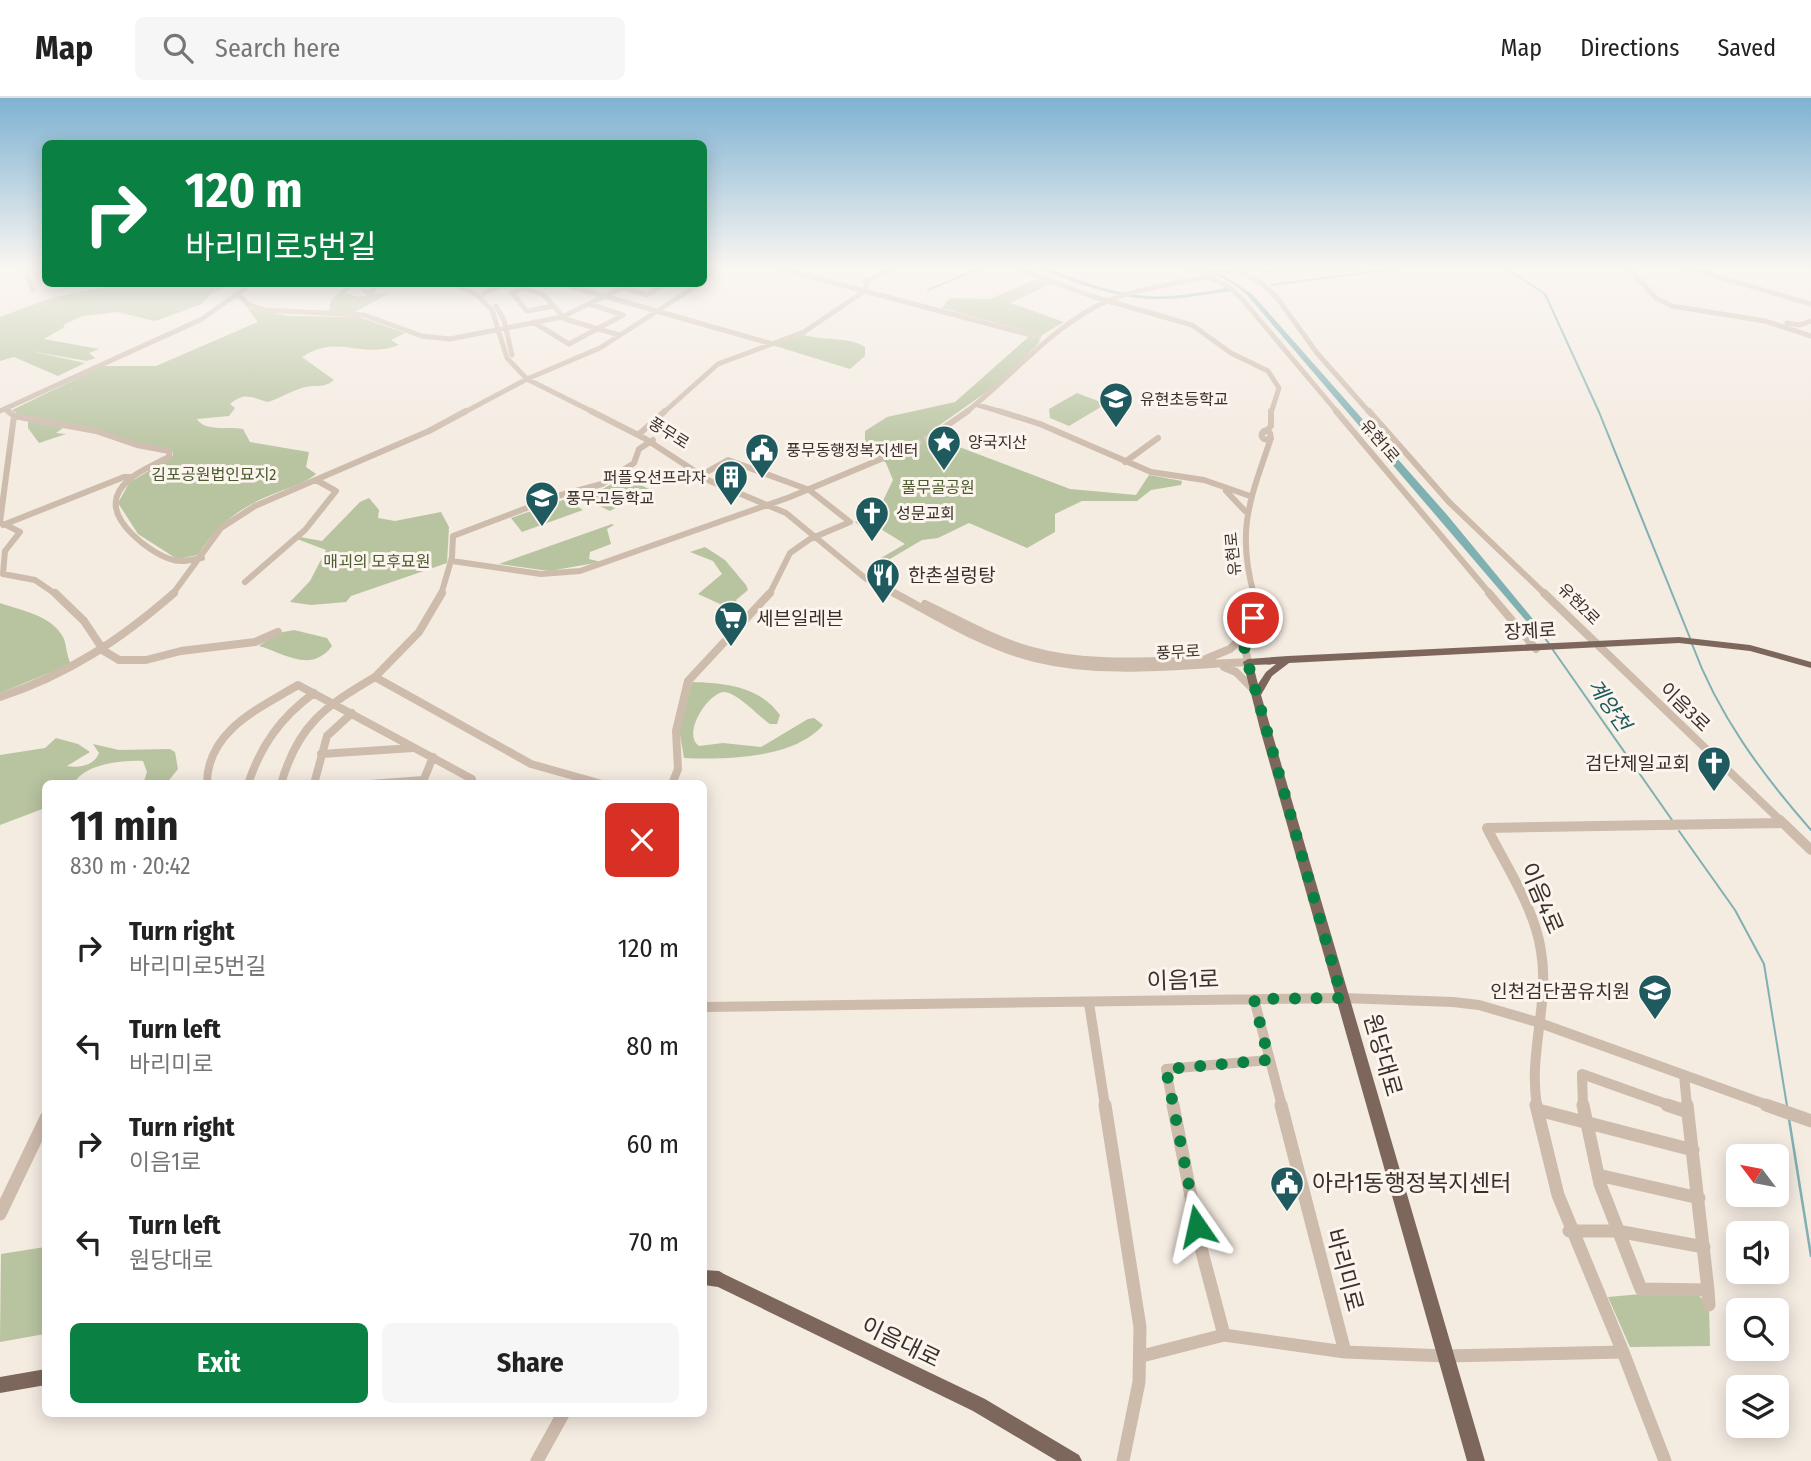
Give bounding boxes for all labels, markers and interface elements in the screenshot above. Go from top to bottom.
search box [135,17,625,80]
text: Map [35,28,93,68]
icon: search [159,29,197,67]
text: Search here [215,33,340,64]
text: Map [1501,34,1542,62]
text: Directions [1580,34,1679,62]
text: Saved [1717,34,1776,62]
text: 120 m [185,161,303,220]
icon: right [70,168,161,259]
text: 바리미로5번길 [185,228,376,266]
school or university icon: 유현초등학교 [1097,380,1135,429]
place label: 유현초등학교 [1140,390,1228,409]
street label: 풍무로 [645,413,693,453]
street label: 유현1로 [1357,416,1404,467]
place icon: 양국지산 [925,423,963,472]
public building icon: 풍무동행정복지센터 [743,431,781,480]
place label: 양국지산 [968,433,1027,452]
place label: 풍무동행정복지센터 [786,441,918,460]
building icon: 퍼플오션프라자 [712,458,750,507]
park label: 김포공원법인묘지2 [152,465,276,484]
place label: 퍼플오션프라자 [603,468,706,487]
park label: 풀무골공원 [901,478,975,497]
school or university icon: 풍무고등학교 [523,479,561,528]
place label: 풍무고등학교 [566,489,654,508]
church icon: 성문교회 [853,494,891,543]
place label: 성문교회 [896,504,955,523]
street label: 유현로 [1222,531,1244,577]
park label: 매괴의 모후묘원 [324,552,430,571]
restaurant icon: 한촌설렁탕 [864,556,902,605]
place label: 한촌설렁탕 [908,564,996,587]
street label: 유현2로 [1554,579,1604,629]
pin [1223,588,1283,648]
supermarket icon: 세븐일레븐 [712,599,750,648]
icon: arrive [1234,599,1272,637]
place label: 세븐일레븐 [756,607,843,630]
street label: 장제로 [1503,618,1557,644]
street label: 풍무로 [1155,641,1201,663]
water label: 계양천 [1582,674,1638,738]
street label: 이음3로 [1655,678,1715,736]
church icon: 검단제일교회 [1695,744,1733,793]
place label: 검단제일교회 [1585,752,1690,775]
text: 11 min [70,801,178,851]
button: close [605,803,679,877]
text: 830 m · 20:42 [70,852,191,880]
street label: 이음4로 [1515,858,1569,938]
text: Turn right [129,916,235,947]
icon: right [70,929,108,967]
text: 120 m [618,933,679,964]
text: 바리미로5번길 [129,952,267,980]
street label: 이음1로 [1146,965,1220,995]
school or university icon: 인천검단꿈유치원 [1636,972,1674,1021]
place label: 인천검단꿈유치원 [1490,980,1630,1003]
street label: 원당대로 [1358,1010,1408,1100]
text: Turn left [129,1014,221,1045]
icon: left [70,1027,108,1065]
text: 80 m [626,1031,679,1062]
text: 바리미로 [129,1050,214,1078]
text: Turn right [129,1112,235,1143]
icon: right [70,1125,108,1163]
text: 60 m [626,1129,679,1160]
north arrow [1726,1144,1788,1208]
map controls [1726,1144,1789,1438]
text: 이음1로 [129,1148,201,1176]
public building icon: 아라1동행정복지센터 [1268,1164,1306,1213]
place label: 아라1동행정복지센터 [1312,1169,1511,1197]
position arrow [1160,1189,1234,1263]
text: Turn left [129,1210,221,1241]
button: sound [1726,1221,1789,1284]
icon: left [70,1223,108,1261]
street label: 바리미로 [1321,1225,1369,1315]
text: 70 m [629,1227,679,1258]
text: 원당대로 [129,1246,214,1274]
button: search [1726,1298,1789,1361]
street label: 이음대로 [857,1311,945,1373]
button: Exit [70,1323,368,1403]
button: Share [382,1323,679,1403]
button: layers [1726,1375,1789,1438]

